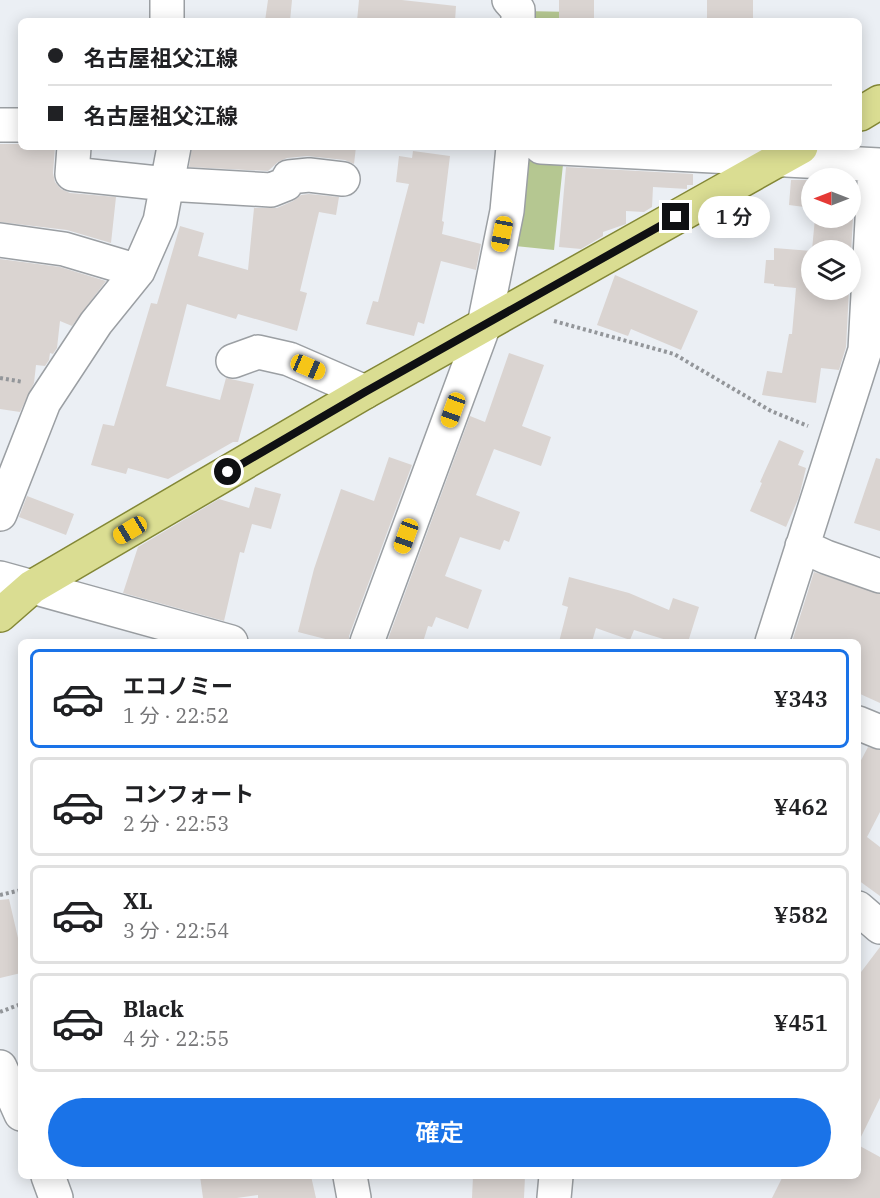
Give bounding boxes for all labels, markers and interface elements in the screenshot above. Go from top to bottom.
text: 名古屋祖父江線 [84,43,238,72]
text: 名古屋祖父江線 [84,101,238,130]
north arrow [801,168,861,228]
map controls [801,168,861,300]
callout: 1 分 [697,196,769,238]
route end [662,203,689,230]
text: 1 分 [716,203,752,230]
car [490,215,514,253]
button: layers [801,240,861,300]
car [288,352,328,382]
car [438,390,468,430]
route start [214,458,241,485]
car [110,513,150,547]
car [391,516,421,556]
text: エコノミー [123,671,233,700]
icon: car [51,672,105,726]
text: ¥343 [774,684,828,713]
text: 1 分 · 22:52 [123,702,229,729]
text: コンフォート [123,779,254,808]
icon: car [51,780,105,834]
text: ¥462 [774,792,828,821]
text: 2 分 · 22:53 [123,810,229,837]
text: XL [123,886,153,915]
icon: car [51,888,105,942]
text: ¥582 [774,900,828,929]
text: 3 分 · 22:54 [123,917,229,944]
text: Black [123,994,184,1023]
icon: car [51,996,105,1050]
text: ¥451 [774,1008,828,1037]
text: 4 分 · 22:55 [123,1025,229,1052]
button: 確定 [48,1098,831,1167]

